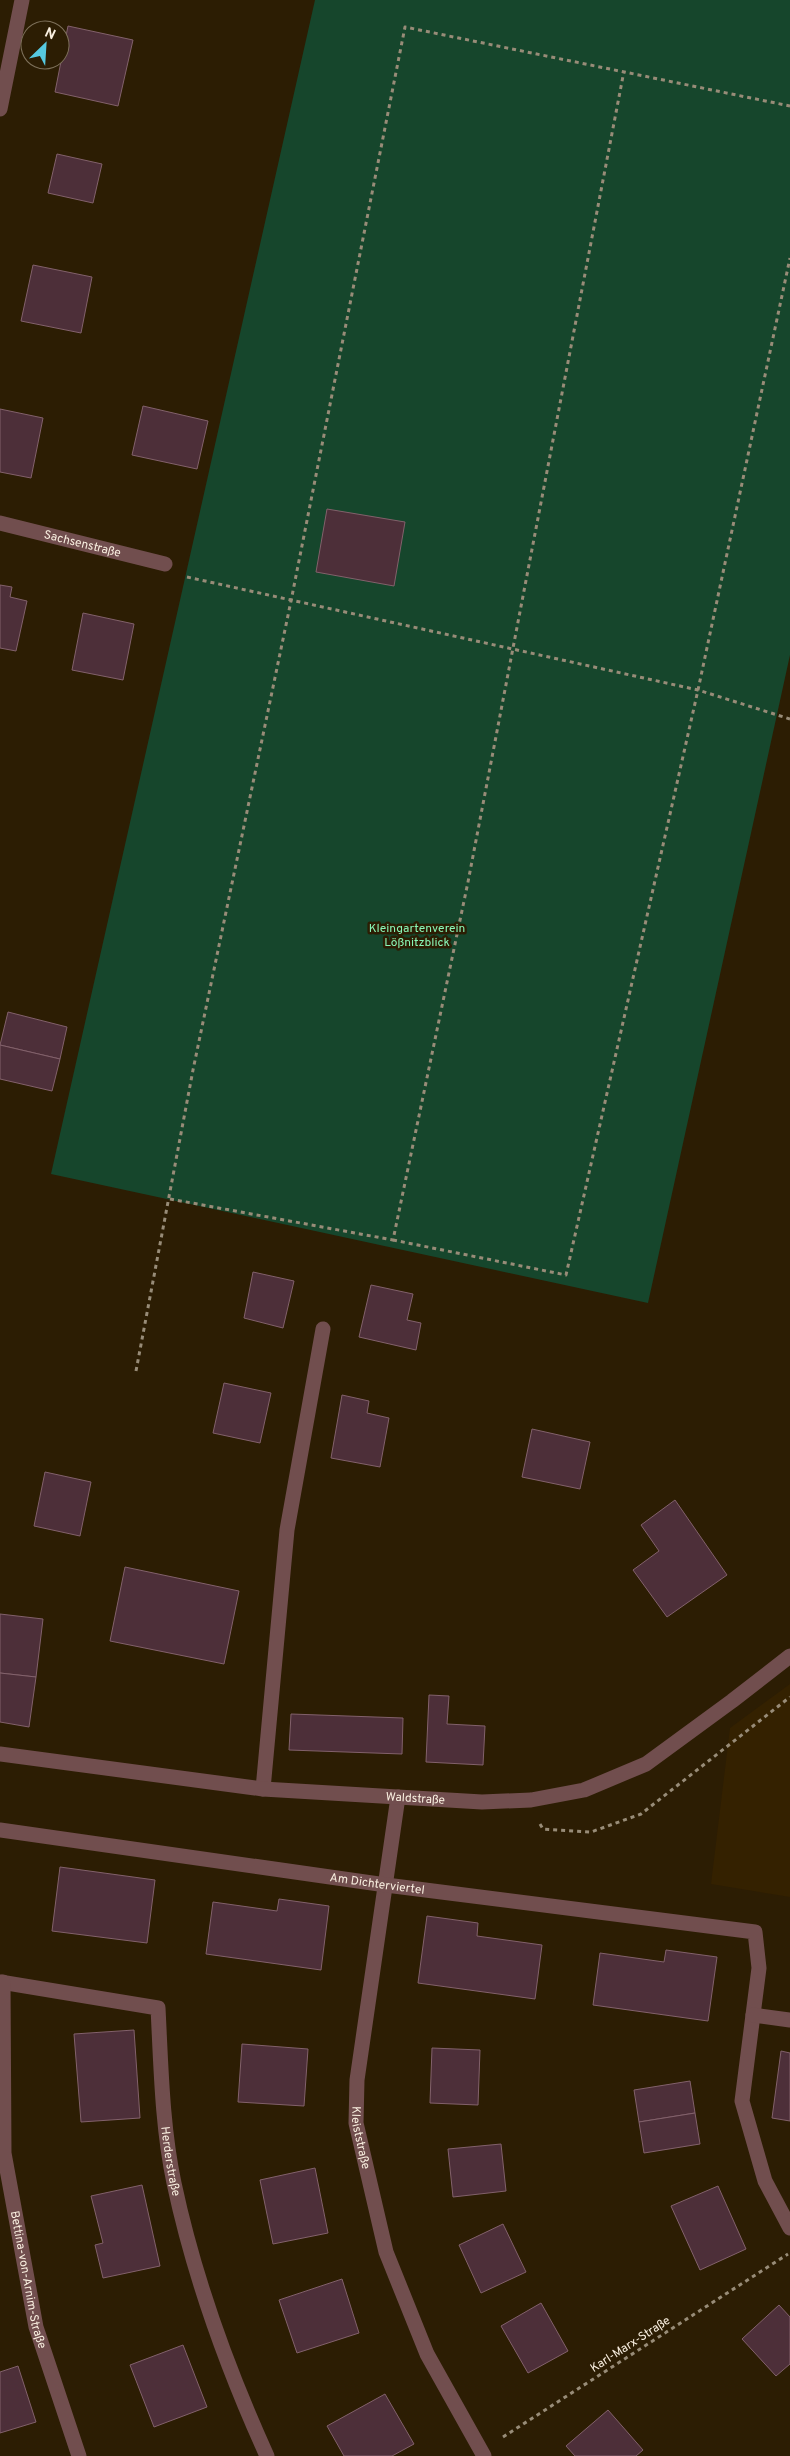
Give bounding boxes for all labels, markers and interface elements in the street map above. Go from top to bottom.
north arrow [20,20,70,70]
text: N [42,25,58,44]
street label: Sachsenstraße [42,527,122,562]
park label: Kleingartenverein Lößnitzblick [369,921,465,951]
street label: Waldstraße [385,1789,445,1809]
street label: Am Dichterviertel [329,1870,425,1899]
street label: Kleiststraße [347,2106,373,2171]
street label: Herderstraße [156,2126,184,2198]
street label: Bettina-von-Arnim-Straße [6,2210,50,2351]
street label: Karl-Marx-Straße [587,2313,674,2377]

